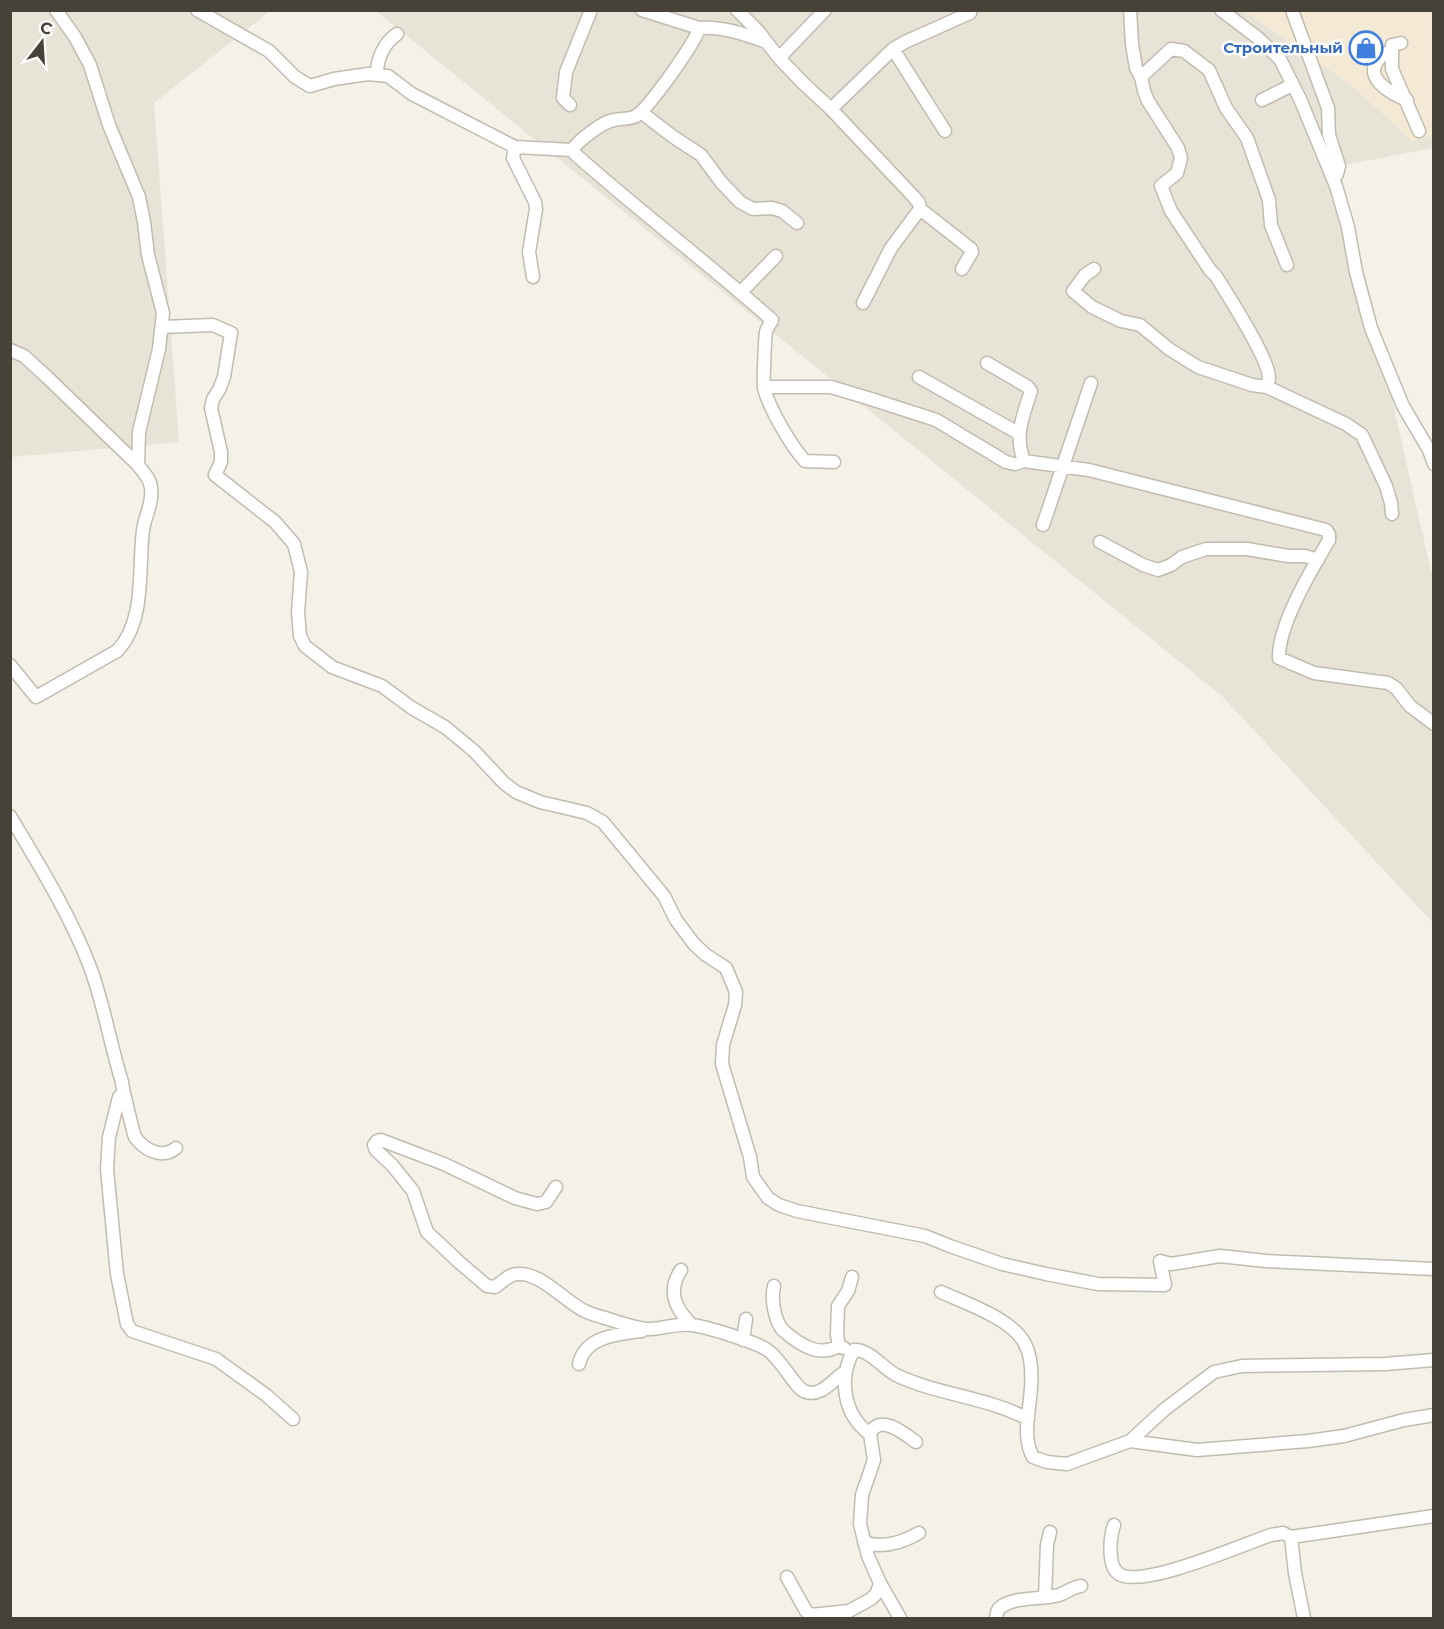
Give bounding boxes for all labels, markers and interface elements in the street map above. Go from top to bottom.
north arrow [12,12,72,72]
text: С [38,17,55,39]
shop icon: Строительный [1348,30,1384,66]
place label: Строительный [1223,38,1343,57]

